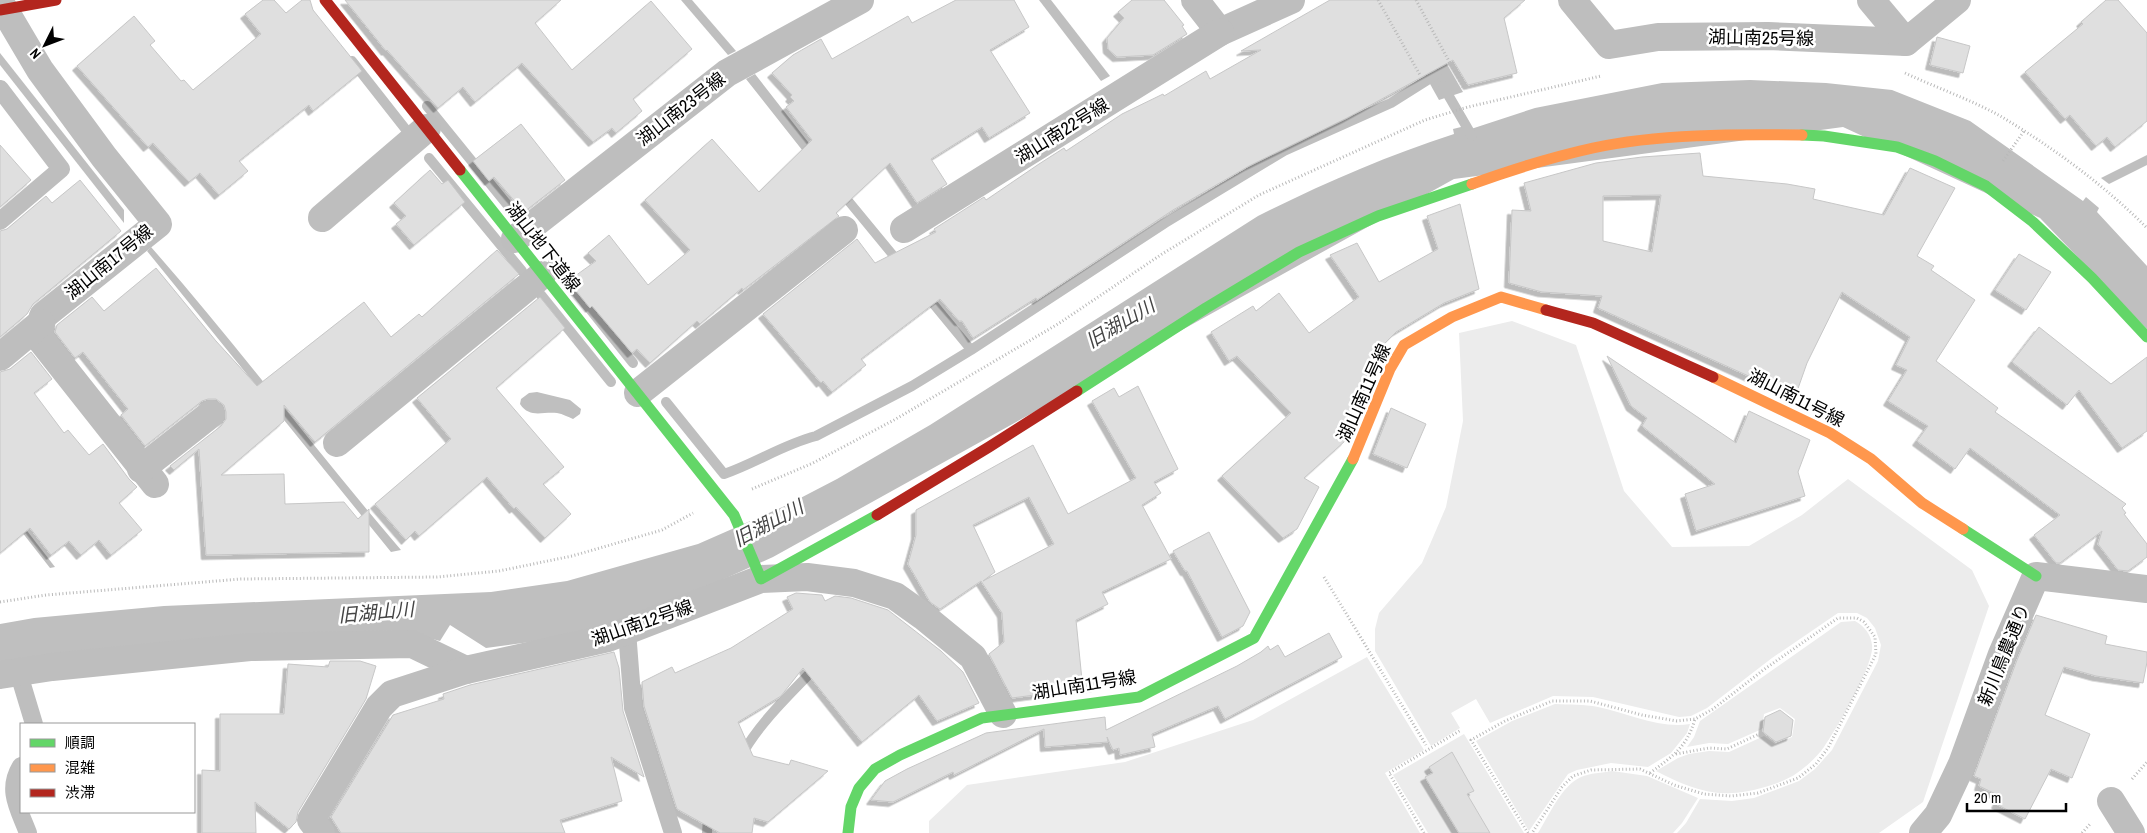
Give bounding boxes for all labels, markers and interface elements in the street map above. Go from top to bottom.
north arrow [20,20,70,70]
street label: 湖山南25号線 [1708,24,1814,51]
text: N [26,45,45,63]
street label: 湖山南23号線 [631,66,730,151]
street label: 湖山南22号線 [1010,92,1113,169]
street label: 湖山地下道線 [500,196,586,297]
street label: 湖山南17号線 [59,218,158,305]
water label: 旧湖山川 [1081,291,1161,354]
street label: 湖山南11号線 [1331,340,1396,446]
street label: 湖山南11号線 [1744,363,1849,433]
water label: 旧湖山川 [728,493,809,552]
street label: 湖山南12号線 [587,593,696,652]
water label: 旧湖山川 [337,596,417,628]
street label: 新川鳥農通り [1972,600,2035,710]
street label: 湖山南11号線 [1030,664,1138,705]
legend [20,723,195,813]
text: 順調 [65,732,95,753]
text: 混雑 [65,757,95,778]
scale bar [1967,780,2066,812]
text: 渋滞 [65,782,95,803]
text: 20 m [1974,787,2001,808]

